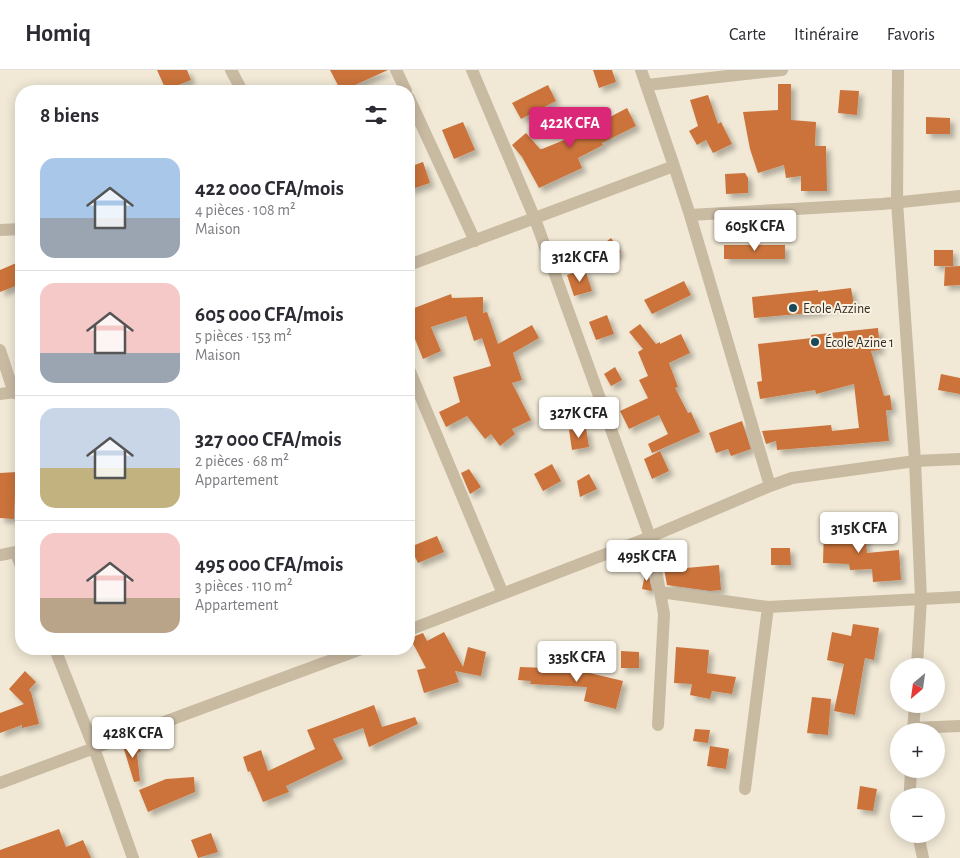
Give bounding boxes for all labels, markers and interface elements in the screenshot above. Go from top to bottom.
text: Homiq [25,22,91,46]
text: Carte [729,26,766,44]
text: Itinéraire [794,26,859,44]
text: Favoris [887,26,935,44]
icon: filters [362,101,390,129]
text: 8 biens [40,105,99,126]
pin: 422K CFA [518,106,622,149]
text: 422K CFA [540,115,600,131]
icon: home [80,178,140,238]
text: 422 000 CFA/mois [195,178,344,199]
text: 4 pièces · 108 m² [195,202,296,218]
pin: 605K CFA [703,210,807,252]
text: 605K CFA [725,218,785,234]
text: Maison [195,221,241,237]
pin: 312K CFA [528,240,632,283]
text: 312K CFA [552,249,608,265]
marker: Ecole Azzine [787,302,799,314]
place label: Ecole Azzine [803,302,871,316]
icon: home [80,303,140,363]
text: 605 000 CFA/mois [195,304,344,325]
text: 5 pièces · 153 m² [195,328,292,344]
place label: École Azine 1 [825,333,894,350]
marker: École Azine 1 [809,336,821,348]
text: Maison [195,347,241,363]
pin: 327K CFA [527,396,631,439]
text: 327K CFA [550,405,608,421]
icon: home [80,428,140,488]
text: 327 000 CFA/mois [195,429,342,450]
text: 2 pièces · 68 m² [195,453,289,469]
text: Appartement [195,472,278,488]
pin: 315K CFA [807,512,911,554]
text: 315K CFA [831,520,887,536]
pin: 495K CFA [595,540,699,582]
text: 495K CFA [617,548,677,564]
icon: home [80,553,140,613]
text: 495 000 CFA/mois [195,554,343,575]
text: 3 pièces · 110 m² [195,578,293,594]
text: Appartement [195,597,278,613]
pin: 335K CFA [525,640,629,683]
text: 335K CFA [548,649,606,665]
north arrow [890,658,945,712]
map controls [890,658,945,843]
pin: 428K CFA [81,716,185,759]
button: + [890,723,945,778]
text: 428K CFA [103,725,163,741]
button: − [890,788,945,843]

